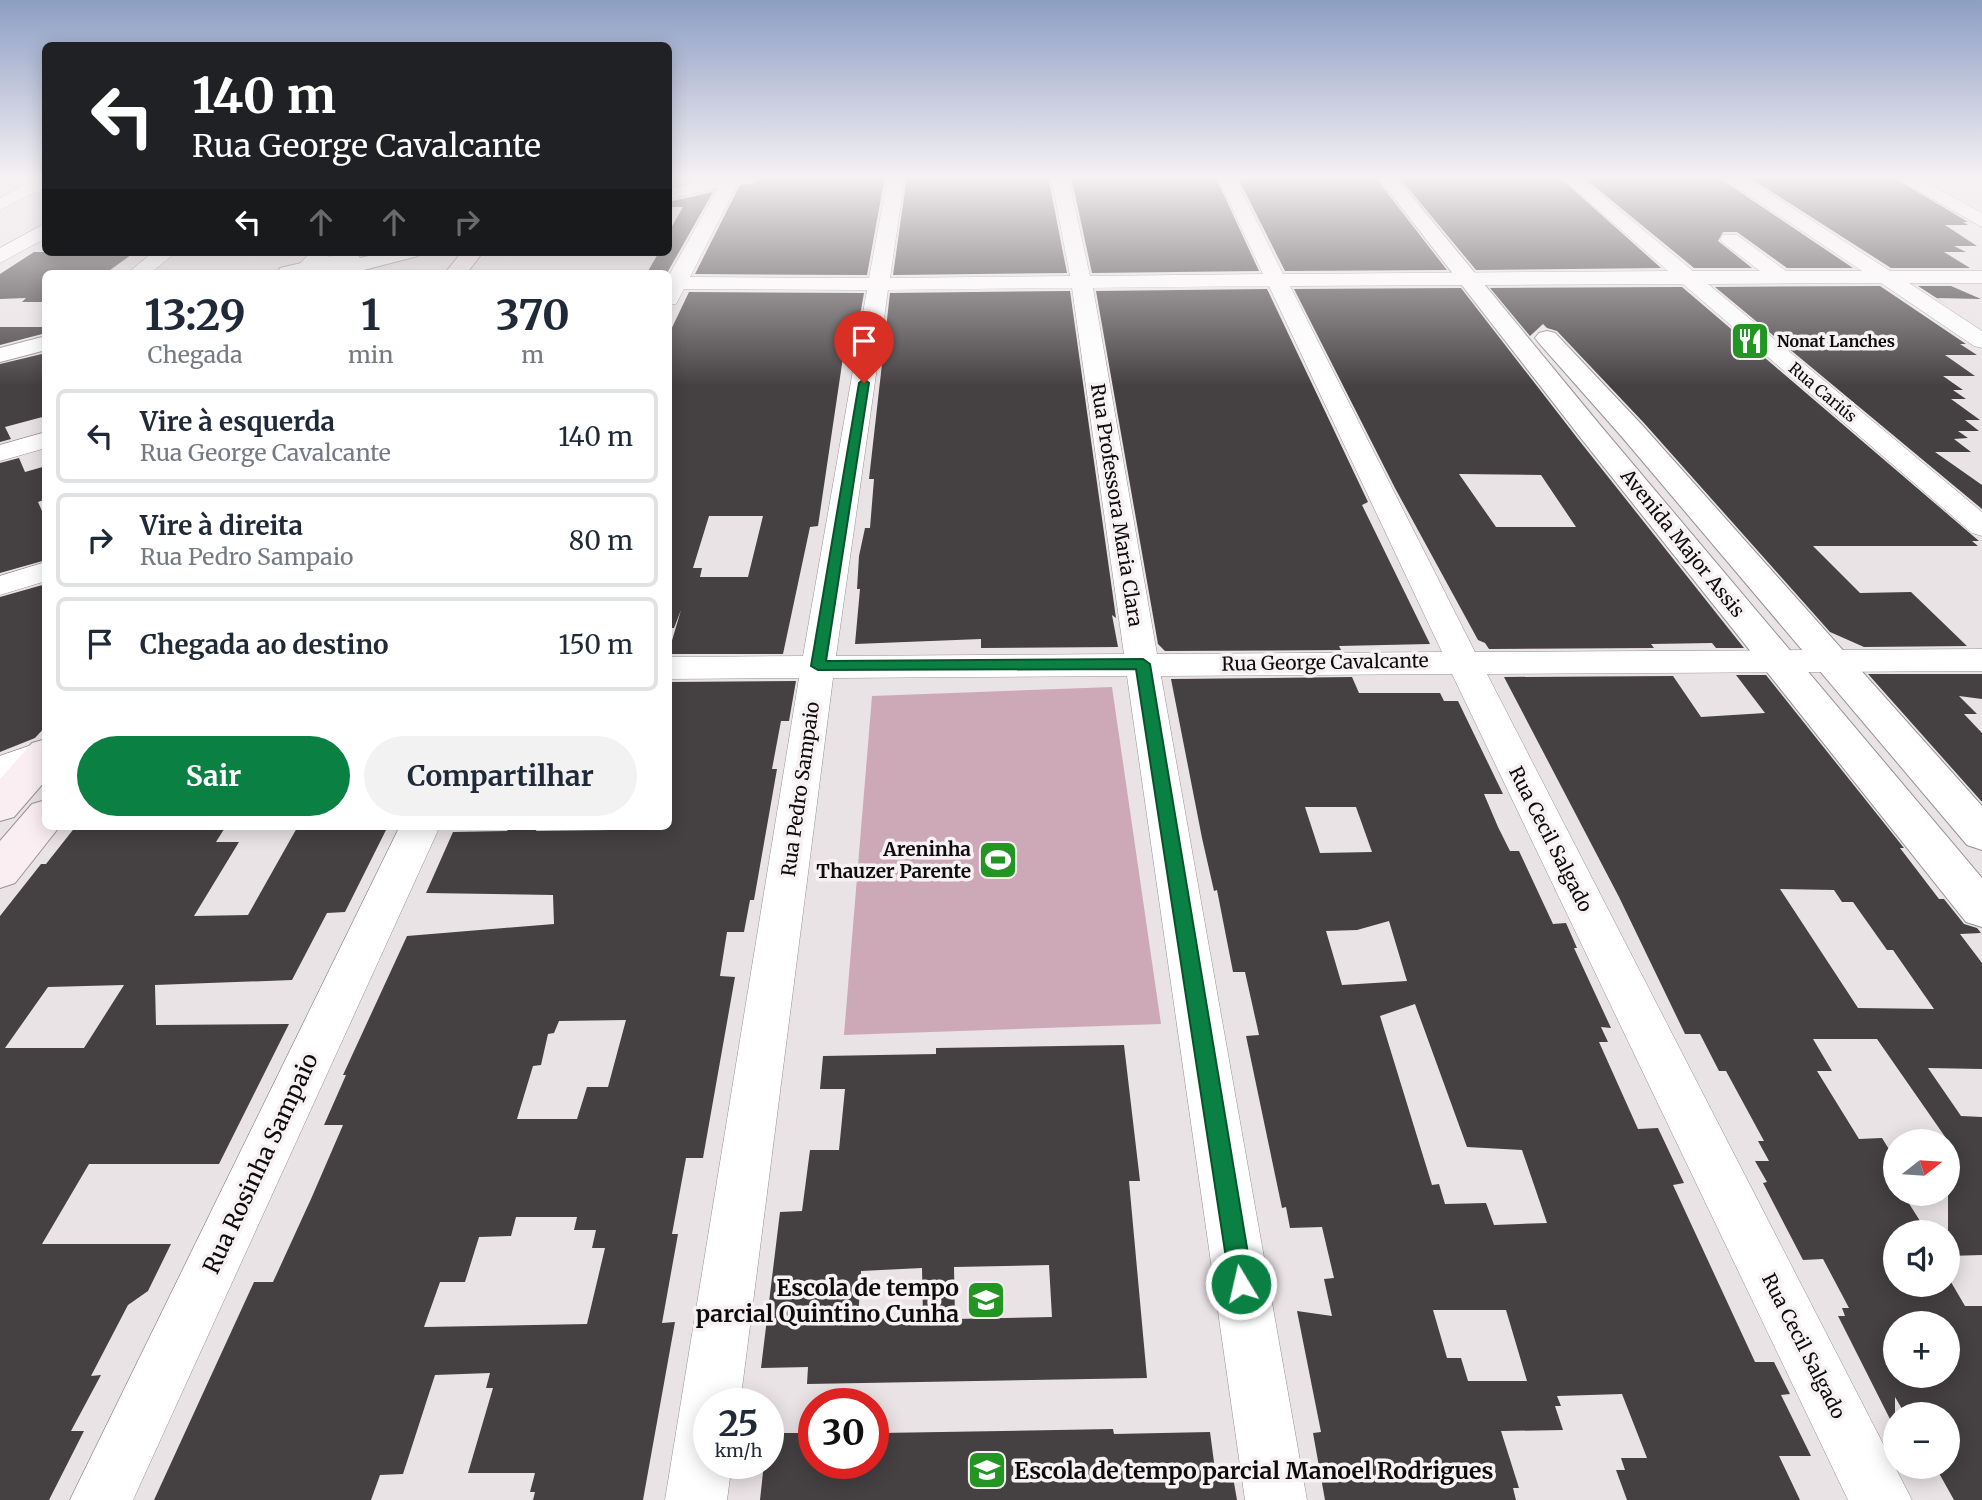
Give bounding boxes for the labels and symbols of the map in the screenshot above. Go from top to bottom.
pin [834,311,894,383]
restaurant icon: Nonat Lanches [1729,320,1771,362]
place label: Nonat Lanches [1777,331,1895,351]
street label: Rua Cariús [1785,358,1861,426]
street label: Rua Professora Maria Clara [1086,382,1148,628]
street label: Avenida Major Assis [1615,463,1750,622]
street label: Rua George Cavalcante [1221,648,1429,676]
street label: Rua Pedro Sampaio [776,700,824,878]
street label: Rua Cecil Salgado [1504,762,1598,916]
place label: Areninha Thauzer Parente [816,837,971,883]
sports icon: Areninha Thauzer Parente [977,839,1019,881]
street label: Rua Rosinha Sampaio [196,1048,324,1278]
north arrow [1883,1129,1960,1206]
position arrow [1204,1247,1278,1321]
street label: Rua Cecil Salgado [1757,1269,1851,1423]
place label: Escola de tempo parcial Quintino Cunha [696,1273,959,1328]
school or university icon: Escola de tempo parcial Quintino Cunha [965,1279,1007,1321]
speed limit sign: 30 [798,1388,889,1479]
school or university icon: Escola de tempo parcial Manoel Rodrigues [966,1449,1008,1491]
place label: Escola de tempo parcial Manoel Rodrigues [1014,1456,1494,1485]

